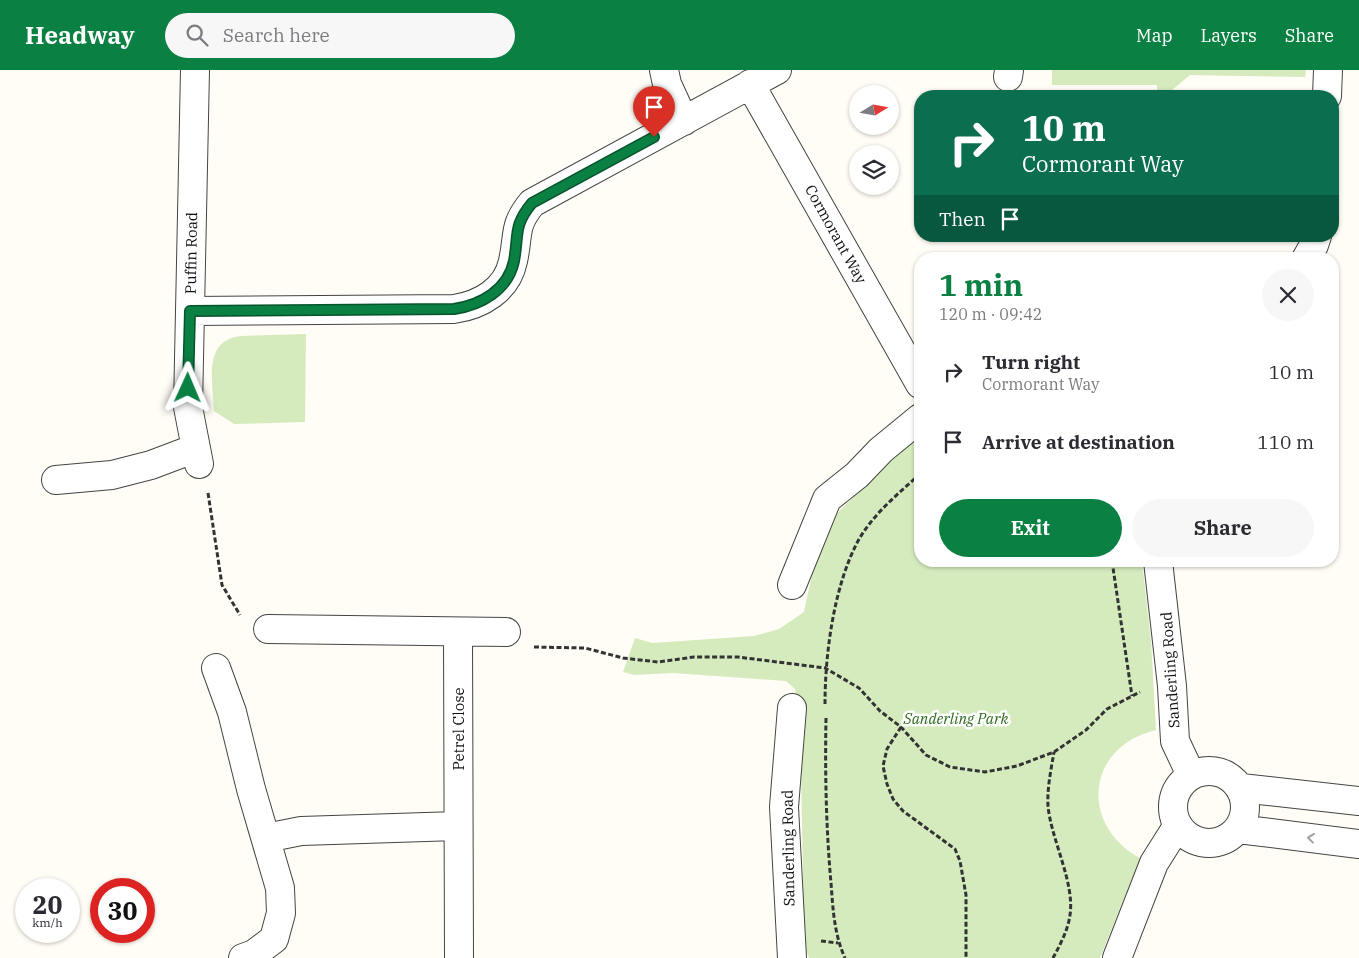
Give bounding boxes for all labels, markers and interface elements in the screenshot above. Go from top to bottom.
search box [165,13,515,58]
text: Headway [25,19,135,51]
icon: search [183,21,211,49]
text: Search here [223,23,330,47]
text: Map [1136,24,1173,47]
text: Layers [1201,24,1257,47]
text: Share [1285,24,1334,47]
north arrow [849,85,899,135]
map controls [849,85,899,195]
pin [633,86,675,137]
icon: arrive [640,93,668,121]
text: 10 m [1022,105,1106,151]
icon: right [939,110,1004,175]
button: layers [849,145,899,195]
text: Cormorant Way [1022,149,1184,178]
street label: Cormorant Way [801,181,871,287]
icon: arrive [996,205,1024,233]
text: Then [939,207,986,231]
street label: Puffin Road [181,212,201,294]
text: 1 min [939,265,1023,304]
button: close [1262,269,1314,321]
text: 120 m · 09:42 [939,304,1042,324]
text: Turn right [982,350,1080,374]
icon: right [939,358,967,386]
text: 10 m [1269,360,1314,384]
position arrow [161,361,213,413]
text: Cormorant Way [982,374,1100,394]
icon: arrive [939,428,967,456]
text: Arrive at destination [982,430,1175,454]
text: 110 m [1257,430,1314,454]
button: Exit [939,499,1122,557]
button: Share [1132,499,1314,557]
street label: Sanderling Road [1156,611,1184,729]
street label: Petrel Close [449,687,468,771]
park label: Sanderling Park [902,709,1009,728]
street label: Sanderling Road [777,790,799,906]
one-way arrow [1306,833,1314,844]
speed limit sign: 30 [90,878,155,943]
text: 20 [32,888,63,921]
text: km/h [32,915,63,930]

